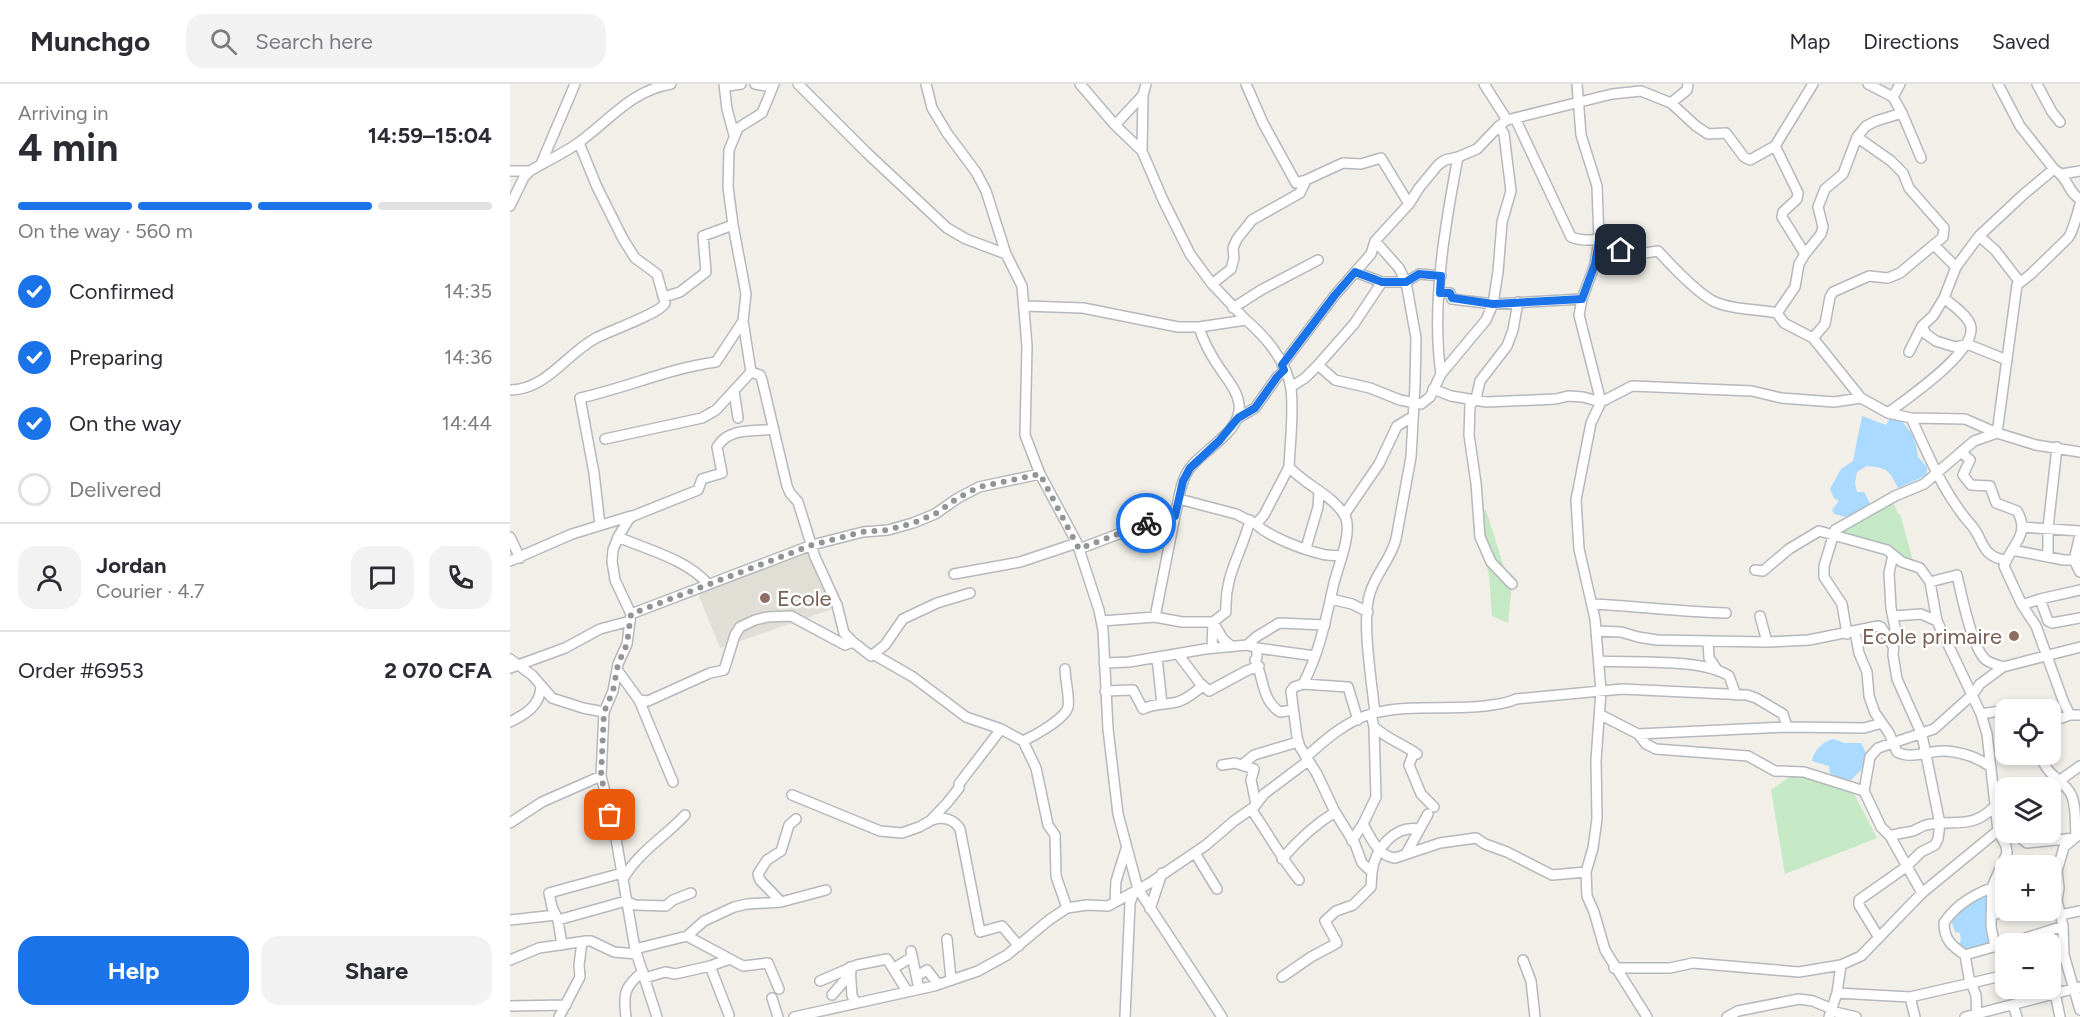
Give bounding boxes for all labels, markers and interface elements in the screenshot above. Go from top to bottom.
search box [186,14,606,68]
text: Munchgo [30,24,150,58]
icon: search [207,25,240,58]
text: Search here [255,28,373,55]
text: Map [1789,29,1830,54]
text: Directions [1863,29,1959,54]
text: Saved [1992,29,2050,54]
text: Arriving in [18,101,108,125]
text: 14:59–15:04 [368,122,492,149]
text: 4 min [18,124,118,171]
text: On the way · 560 m [18,219,193,243]
pin [1595,224,1646,275]
icon: home [1604,233,1637,266]
icon: check [18,275,51,308]
text: Confirmed [69,278,174,305]
text: 14:35 [444,279,492,303]
icon: check [18,341,51,374]
text: Preparing [69,344,163,371]
text: 14:36 [444,345,492,369]
icon: check [18,407,51,440]
text: On the way [69,410,181,437]
text: 14:44 [441,411,492,435]
text: Delivered [69,476,162,503]
courier [1116,493,1176,553]
icon: bike [1130,507,1163,540]
button: person [18,546,81,609]
button: chat [351,546,414,609]
button: phone [429,546,492,609]
text: Jordan [96,552,167,579]
text: Courier · 4.7 [96,579,205,603]
place label: Ecole [777,585,832,612]
marker: Ecole [758,591,772,605]
place label: Ecole primaire [1862,623,2002,650]
marker: Ecole primaire [2007,629,2021,643]
text: Order #6953 [18,657,144,684]
text: 2 070 CFA [384,657,492,684]
map controls [1995,699,2061,999]
button: locate [1995,699,2061,765]
button: layers [1995,777,2061,843]
pin [584,789,635,840]
icon: bag [593,798,626,831]
button: + [1995,855,2061,921]
button: − [1995,933,2061,999]
button: Help [18,936,249,1005]
button: Share [261,936,492,1005]

